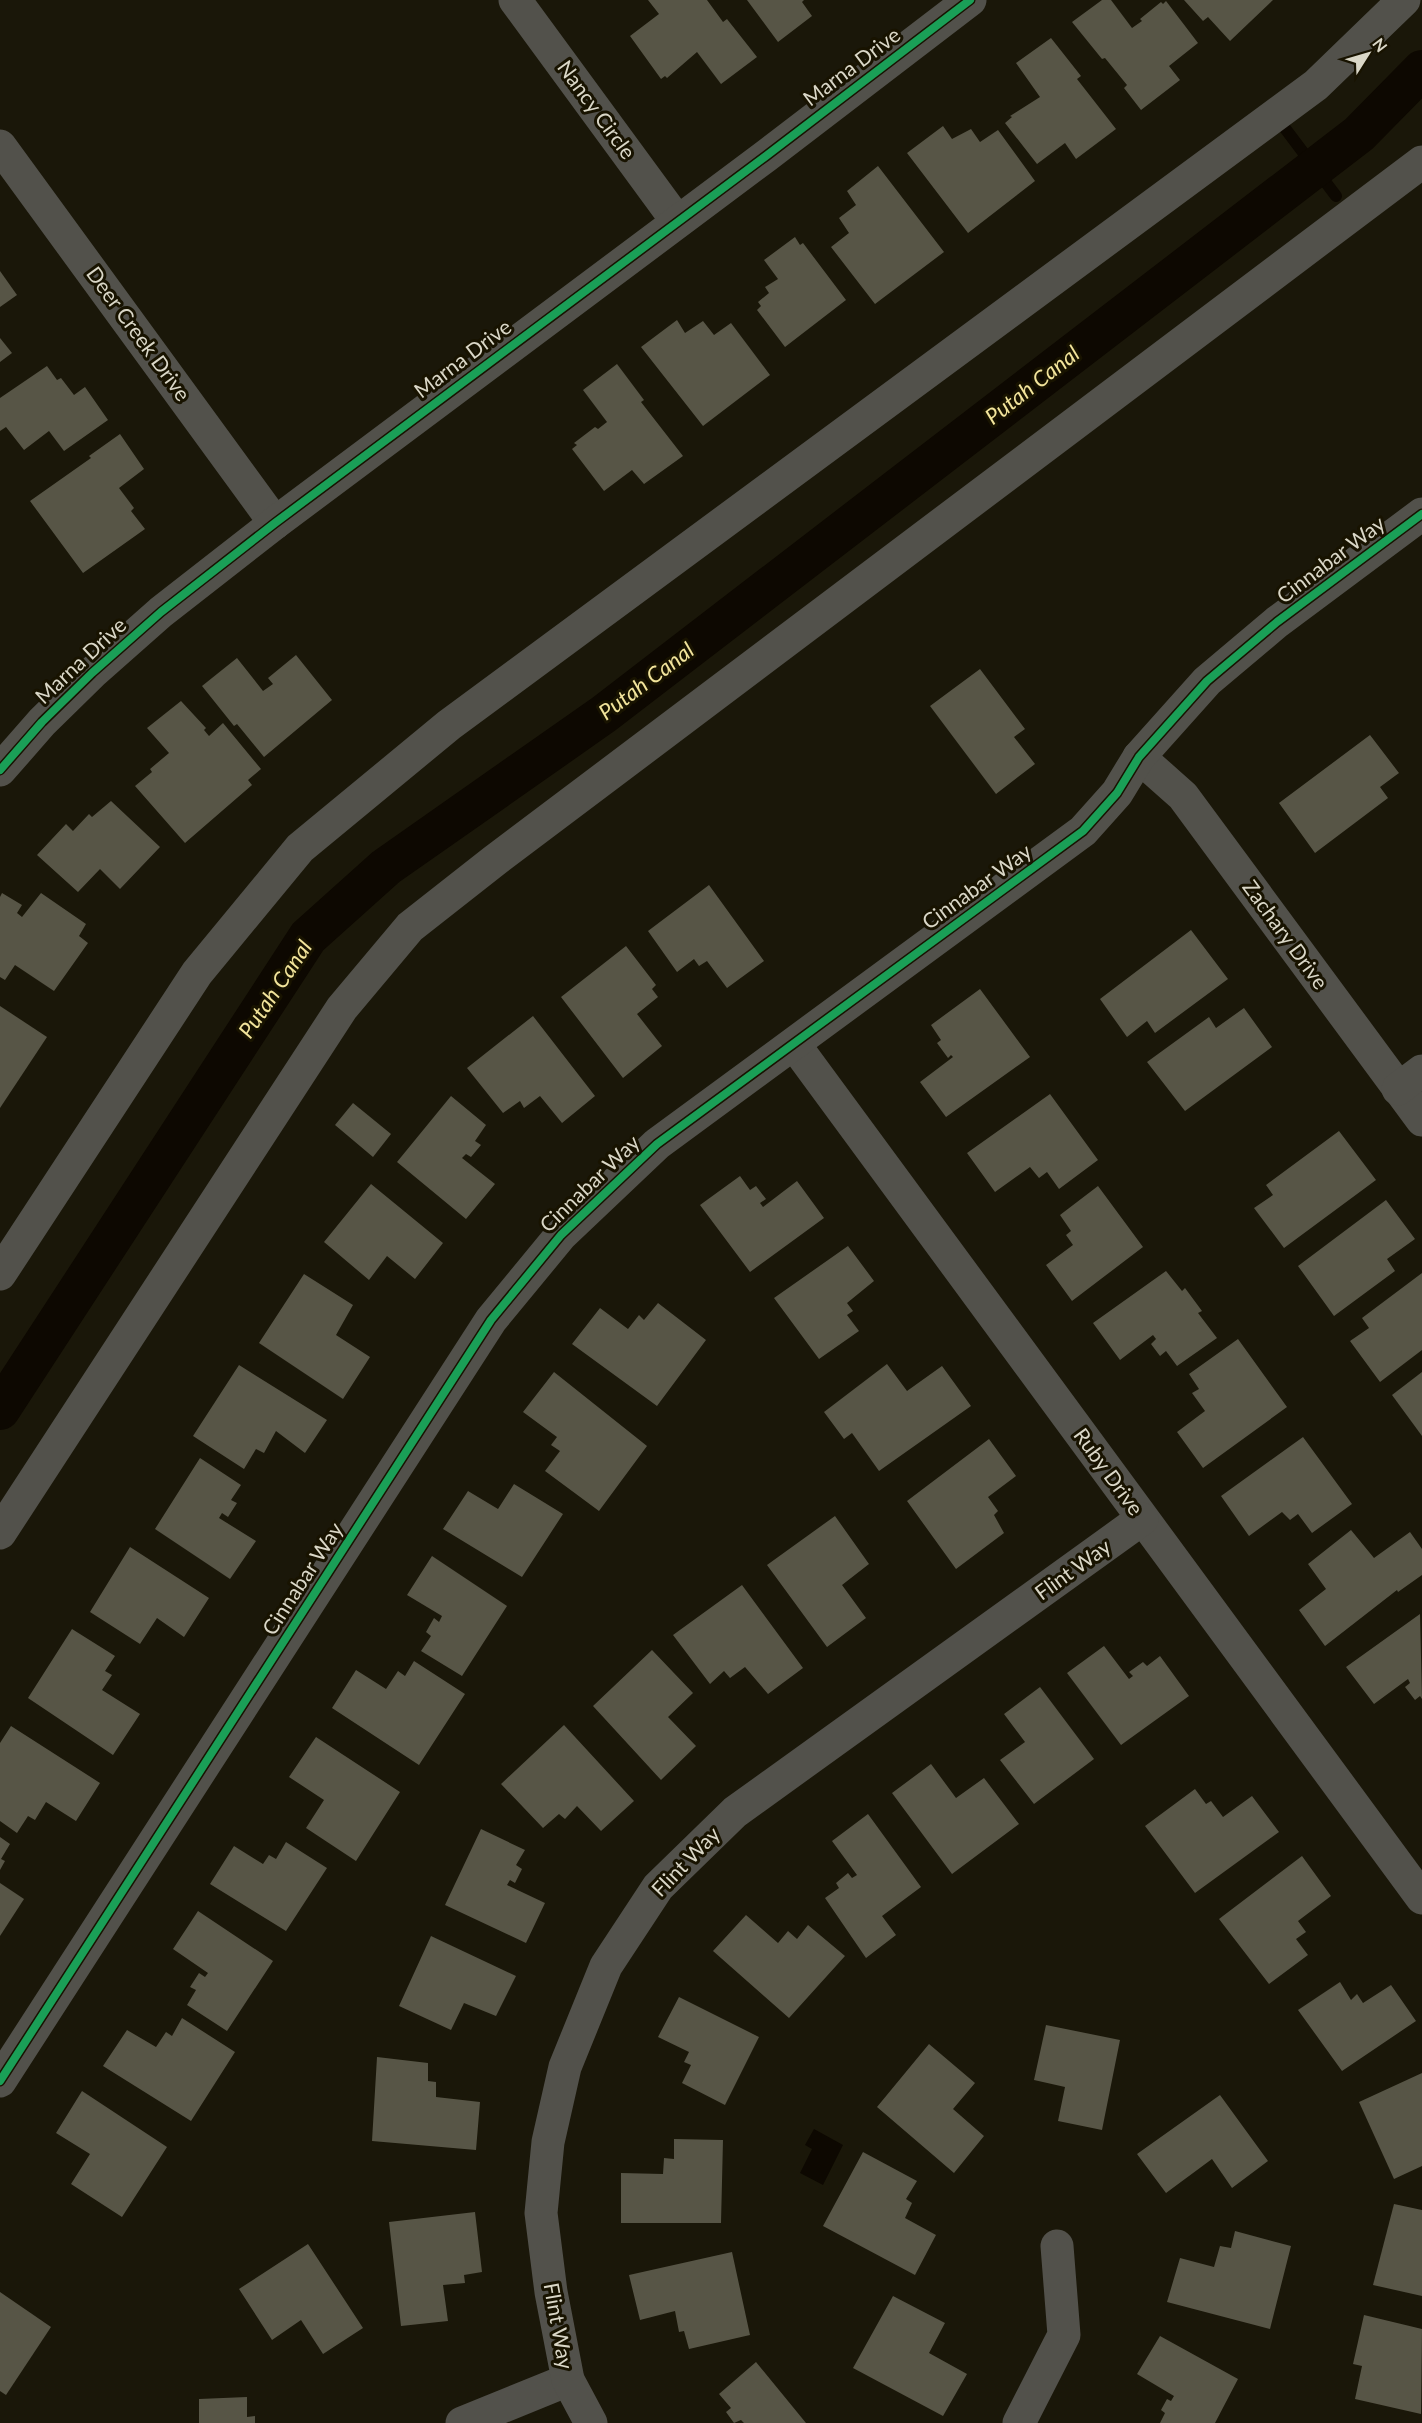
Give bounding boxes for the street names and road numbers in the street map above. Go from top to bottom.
street label: Marna Drive [798,21,904,110]
street label: Nancy Circle [553,55,641,163]
street label: Deer Creek Drive [82,261,196,405]
street label: Marna Drive [409,313,515,402]
street label: Cinnabar Way [1271,510,1389,608]
street label: Marna Drive [29,612,131,708]
street label: Cinnabar Way [917,838,1036,934]
street label: Zachary Drive [1238,875,1334,993]
street label: Cinnabar Way [534,1129,644,1237]
street label: Ruby Drive [1069,1423,1149,1520]
street label: Cinnabar Way [256,1517,347,1639]
street label: Flint Way [1029,1533,1115,1605]
street label: Flint Way [646,1821,724,1901]
street label: Flint Way [540,2281,579,2371]

